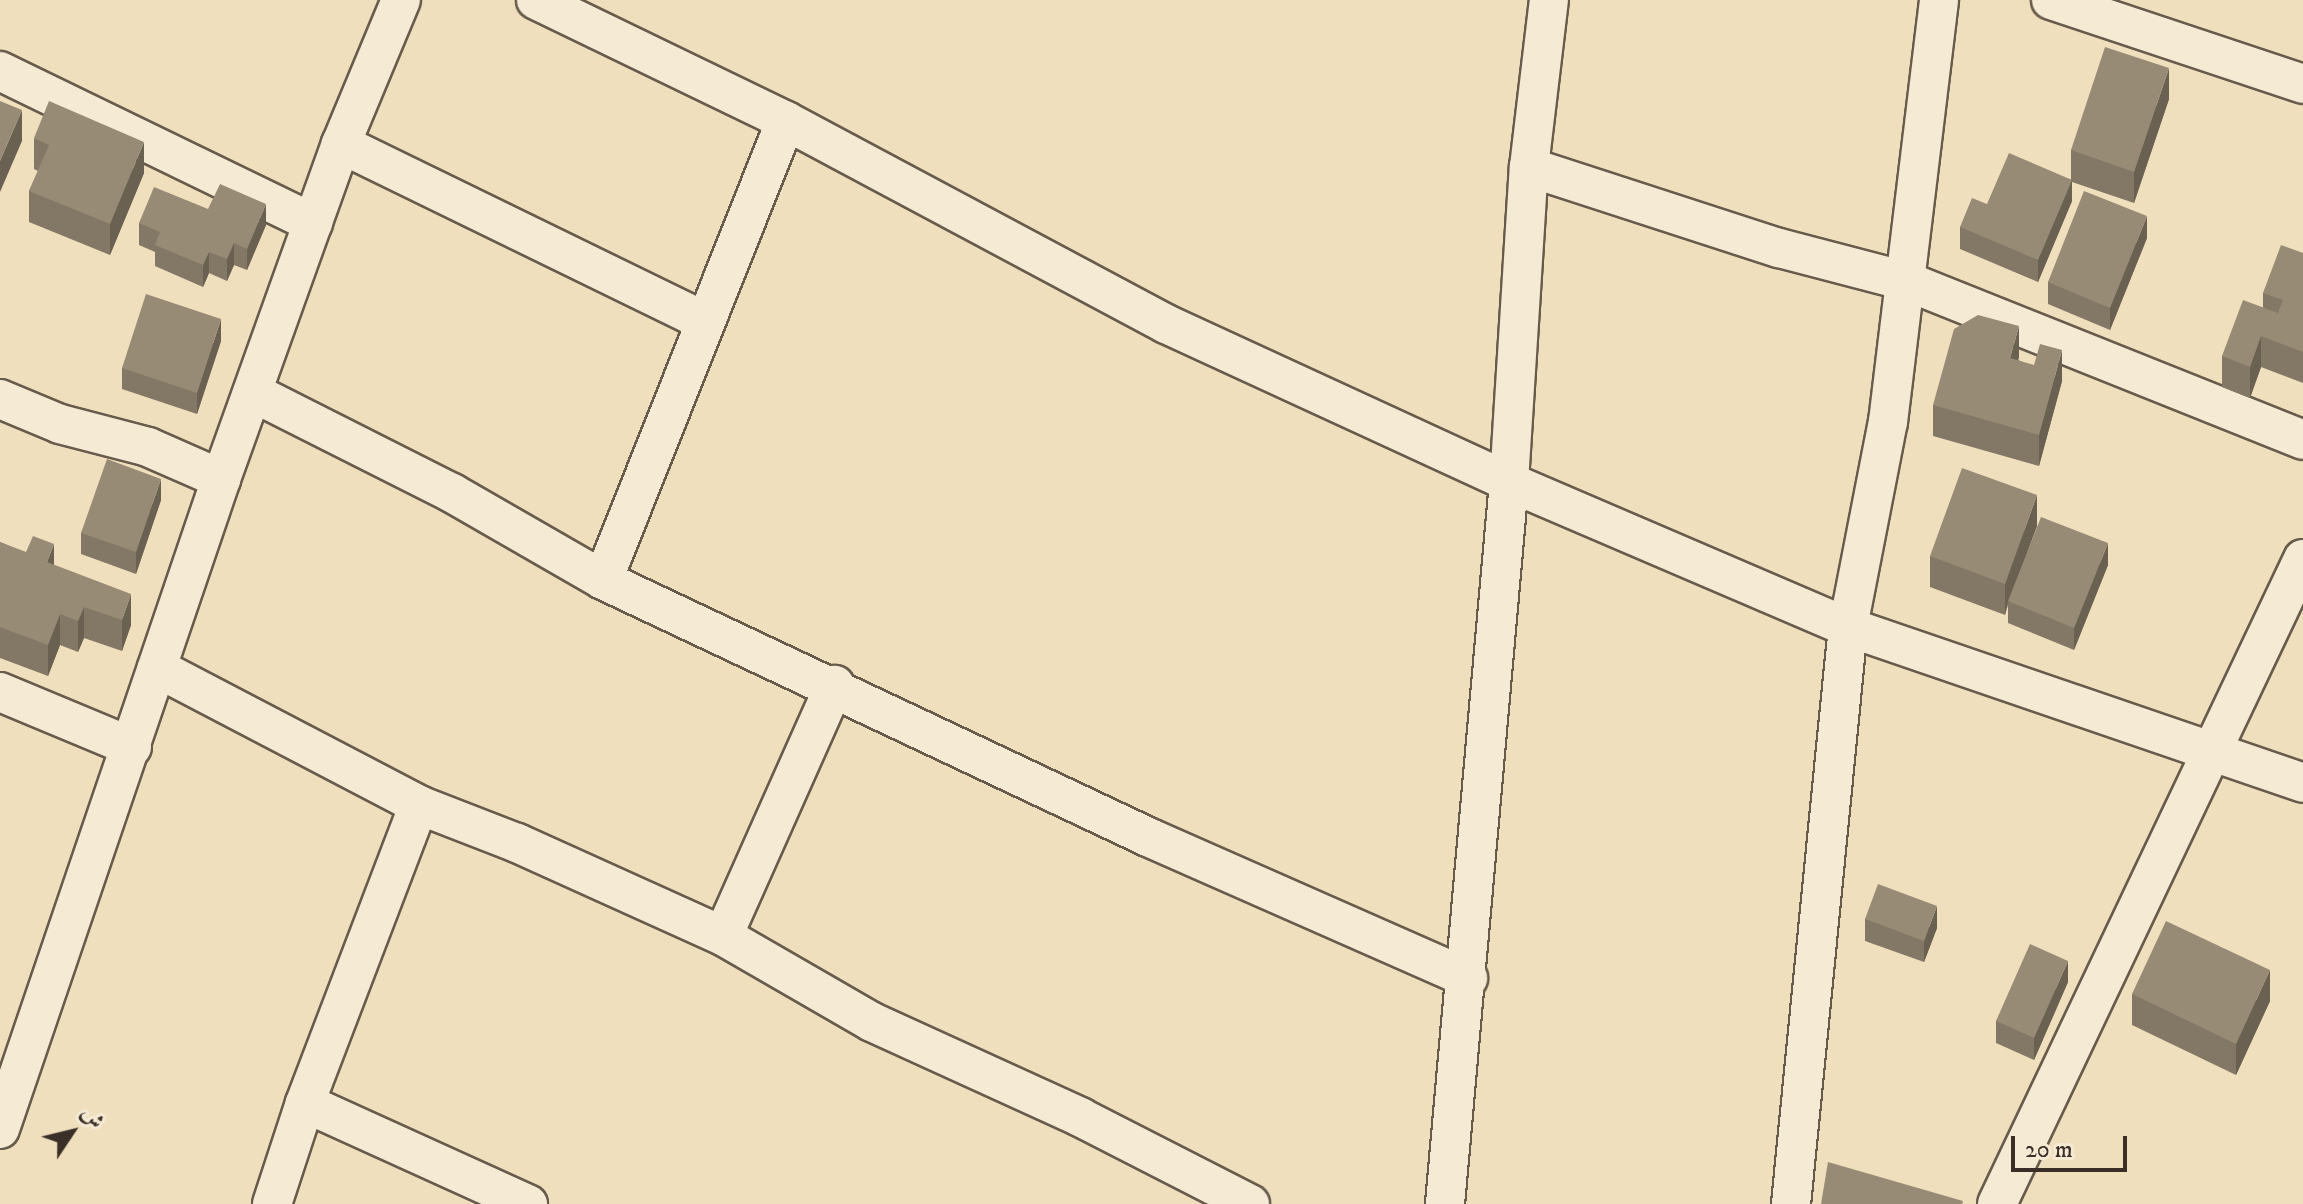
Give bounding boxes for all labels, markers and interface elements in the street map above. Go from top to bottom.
north arrow [32,1092,112,1172]
text: ش [75,1101,109,1135]
scale bar [2015,1120,2131,1170]
text: 20 m [2025,1135,2073,1165]

